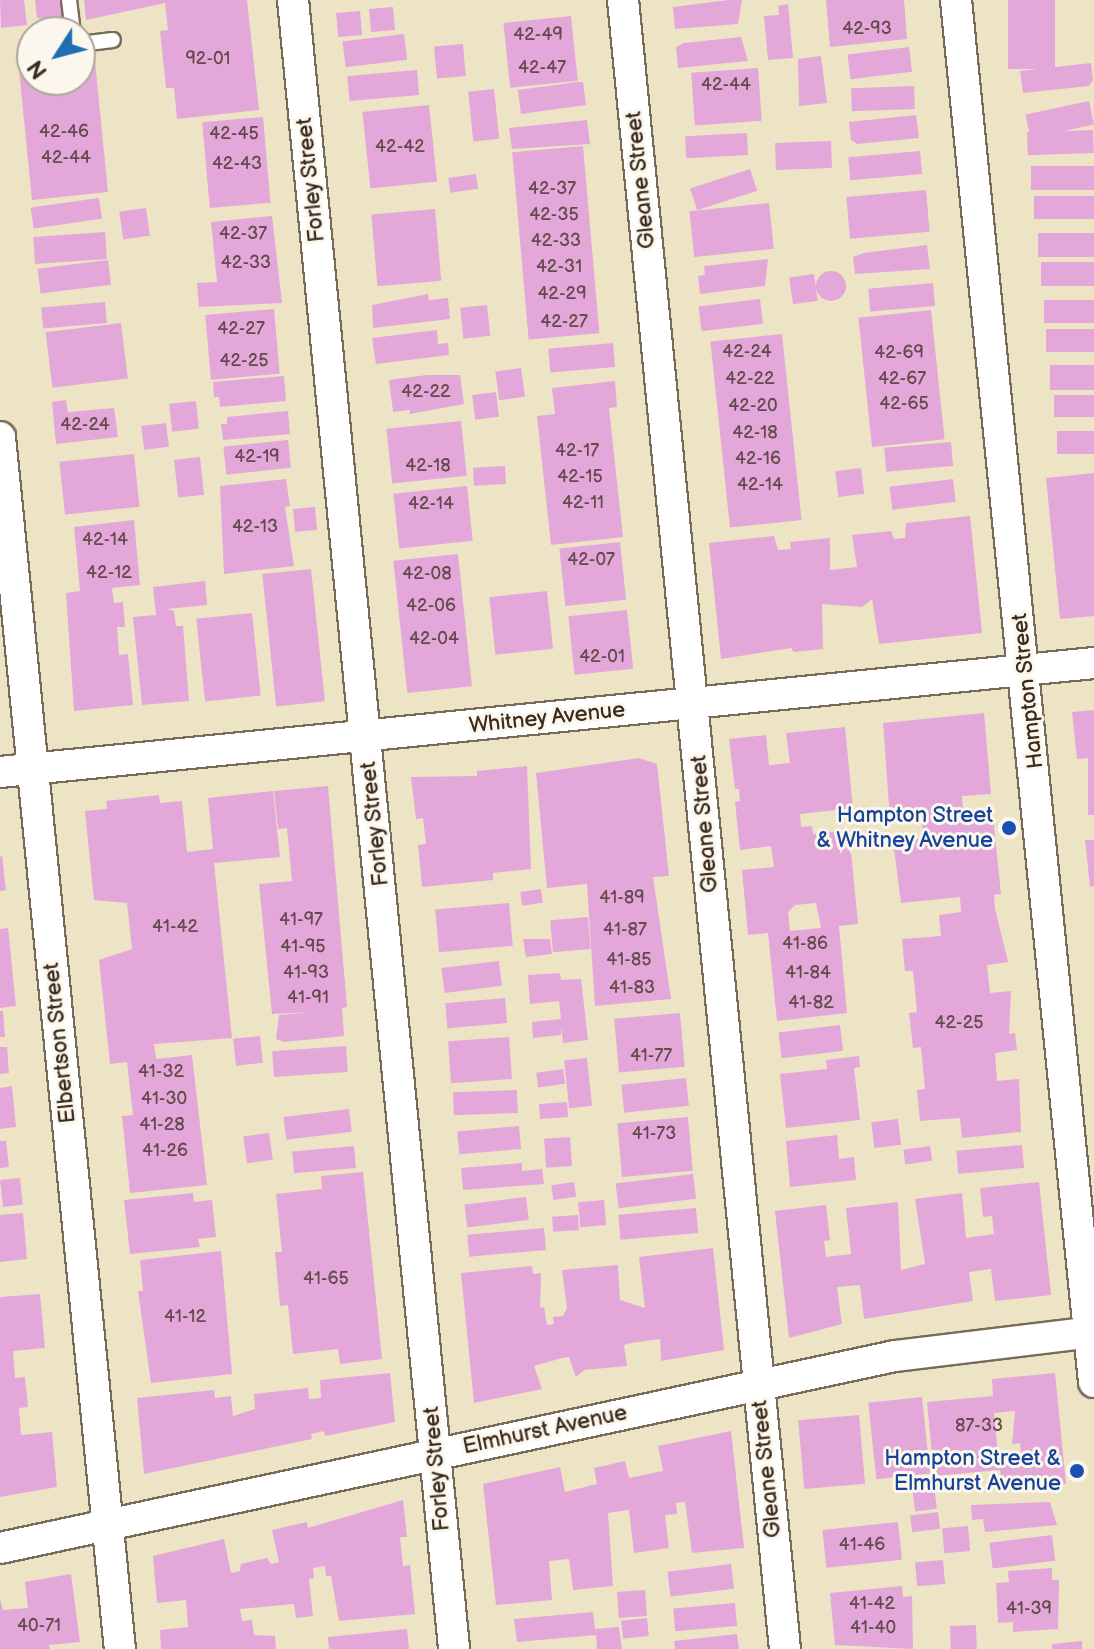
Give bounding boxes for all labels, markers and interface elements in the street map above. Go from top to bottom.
north arrow [16,16,96,96]
house number: 42-93 [842,18,892,40]
house number: 42-49 [513,24,563,46]
house number: 92-01 [185,48,231,70]
text: N [22,55,54,84]
house number: 42-47 [518,57,566,79]
house number: 42-44 [701,74,751,96]
street label: Gleane Street [621,110,661,250]
street label: Forley Street [291,116,331,244]
house number: 42-46 [39,121,89,143]
house number: 42-45 [209,123,259,145]
house number: 42-42 [375,136,425,158]
house number: 42-44 [41,147,91,169]
house number: 42-43 [212,153,262,175]
house number: 42-37 [528,178,576,200]
house number: 42-35 [529,204,579,226]
house number: 42-37 [219,223,267,245]
house number: 42-33 [531,230,581,252]
house number: 42-33 [221,252,271,274]
house number: 42-31 [536,256,582,278]
house number: 42-29 [537,283,587,305]
house number: 42-27 [540,311,588,333]
house number: 42-27 [217,318,265,340]
house number: 42-24 [722,341,772,363]
house number: 42-69 [874,342,924,364]
house number: 42-25 [219,350,269,372]
house number: 42-22 [725,368,775,390]
house number: 42-67 [878,368,926,390]
house number: 42-22 [401,381,451,403]
house number: 42-65 [879,393,929,415]
house number: 42-20 [728,395,778,417]
house number: 42-24 [60,414,110,436]
house number: 42-18 [732,422,778,444]
house number: 42-17 [555,440,599,462]
house number: 42-19 [234,446,280,468]
house number: 42-16 [735,448,781,470]
house number: 42-18 [405,455,451,477]
house number: 42-15 [557,466,603,488]
house number: 42-14 [737,474,783,496]
house number: 42-11 [562,492,604,514]
house number: 42-14 [408,493,454,515]
house number: 42-13 [232,516,278,538]
house number: 42-14 [82,529,128,551]
house number: 42-07 [567,549,615,571]
house number: 42-12 [86,562,132,584]
house number: 42-08 [402,563,452,585]
house number: 42-06 [406,595,456,617]
street label: Hampton Street [1007,612,1049,770]
house number: 42-04 [409,628,459,650]
house number: 42-01 [579,646,625,668]
street label: Whitney Avenue [467,697,627,739]
street label: Gleane Street [686,754,724,894]
street label: Forley Street [355,760,395,888]
place label: Hampton Street & Whitney Avenue [814,802,993,854]
marker: Hampton Street & Whitney Avenue [1000,819,1018,837]
house number: 41-89 [599,887,645,909]
house number: 41-97 [279,909,323,931]
house number: 41-42 [152,916,198,938]
house number: 41-87 [603,919,647,941]
house number: 41-86 [782,933,828,955]
house number: 41-95 [280,936,326,958]
house number: 41-85 [606,949,652,971]
street label: Elbertson Street [38,961,82,1125]
house number: 41-93 [283,962,329,984]
house number: 41-84 [785,962,831,984]
house number: 41-83 [609,977,655,999]
house number: 41-91 [287,987,329,1009]
house number: 41-82 [788,992,834,1014]
house number: 42-25 [934,1012,984,1034]
house number: 41-77 [630,1045,672,1067]
house number: 41-32 [138,1061,184,1083]
house number: 41-30 [141,1088,187,1110]
house number: 41-28 [139,1114,185,1136]
house number: 41-73 [632,1123,676,1145]
house number: 41-26 [142,1140,188,1162]
house number: 41-65 [303,1268,349,1290]
house number: 41-12 [164,1306,206,1328]
street label: Gleane Street [747,1399,787,1539]
street label: Elmhurst Avenue [460,1400,630,1460]
street label: Forley Street [418,1405,456,1533]
house number: 87-33 [955,1415,1003,1437]
place label: Hampton Street & Elmhurst Avenue [884,1445,1061,1496]
marker: Hampton Street & Elmhurst Avenue [1068,1462,1086,1480]
house number: 41-46 [839,1534,885,1556]
house number: 41-42 [849,1593,895,1615]
house number: 41-39 [1006,1598,1052,1620]
house number: 40-71 [17,1615,61,1637]
house number: 41-40 [850,1617,896,1639]

